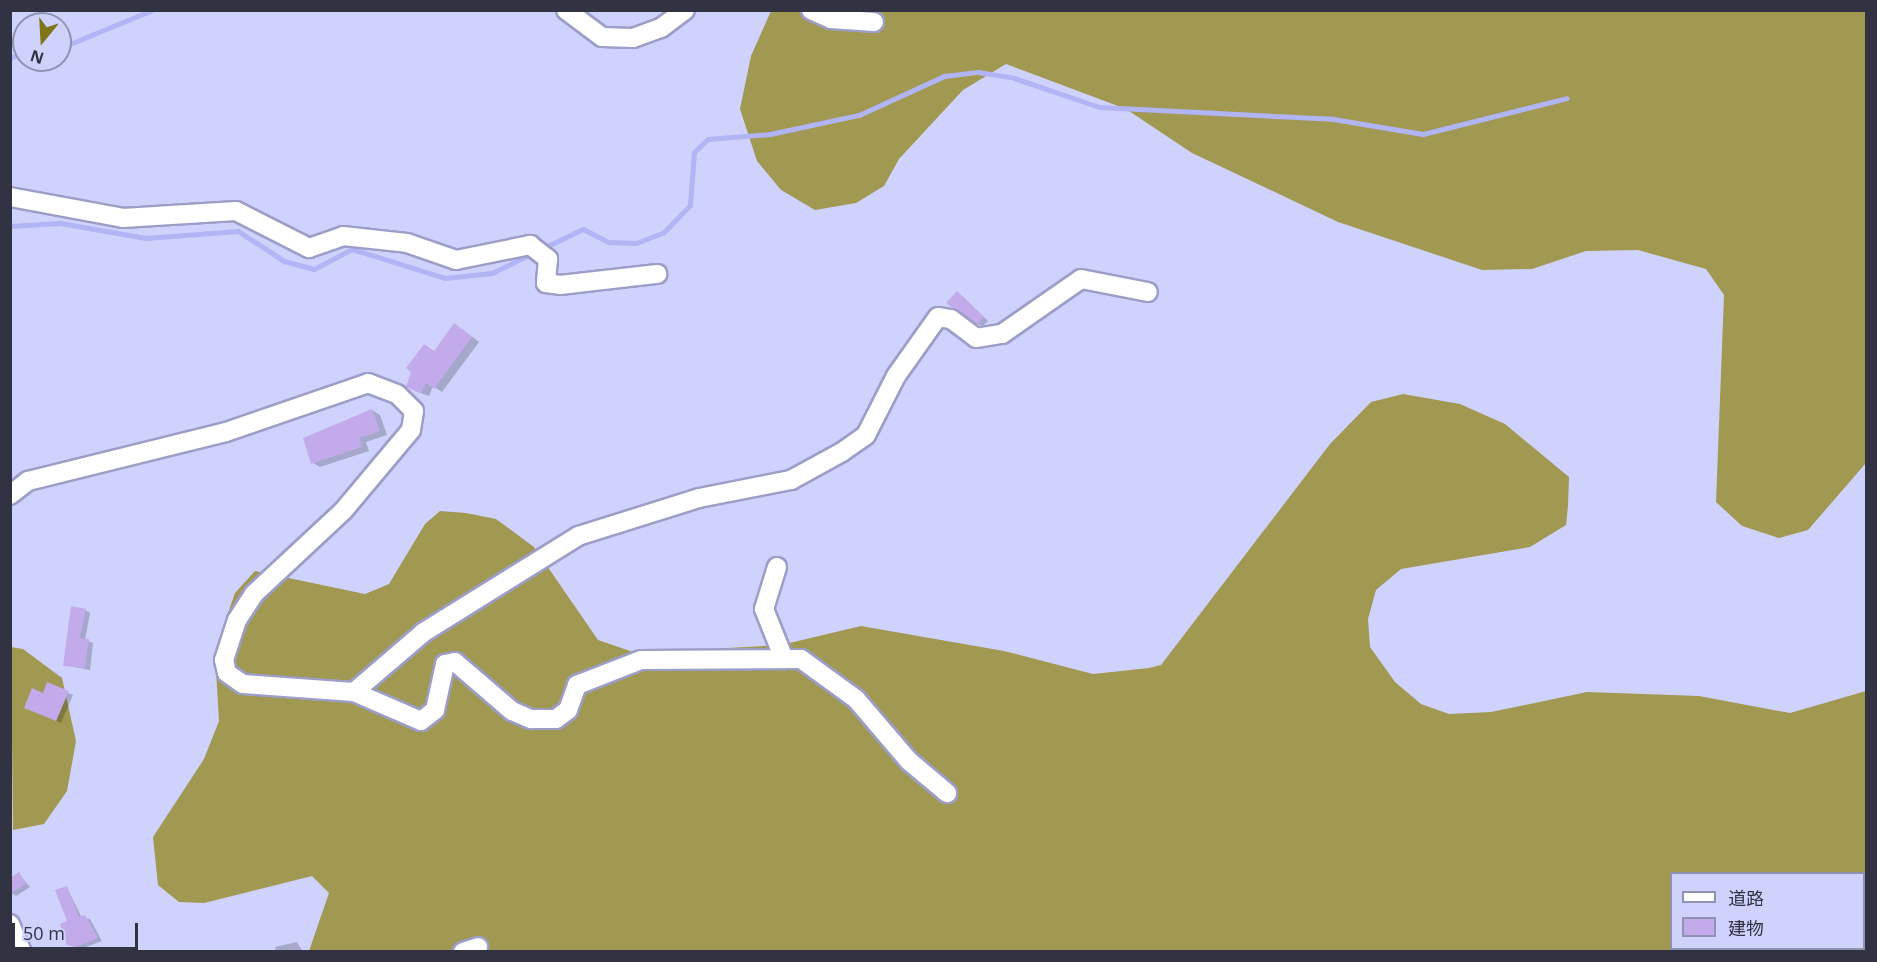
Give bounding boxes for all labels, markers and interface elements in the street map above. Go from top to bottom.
north arrow [12,12,72,72]
text: N [27,45,47,70]
legend [1670,872,1865,950]
text: 道路 [1728,886,1764,910]
scale bar [15,911,141,949]
text: 建物 [1728,916,1764,940]
text: 50 m [23,921,65,945]

